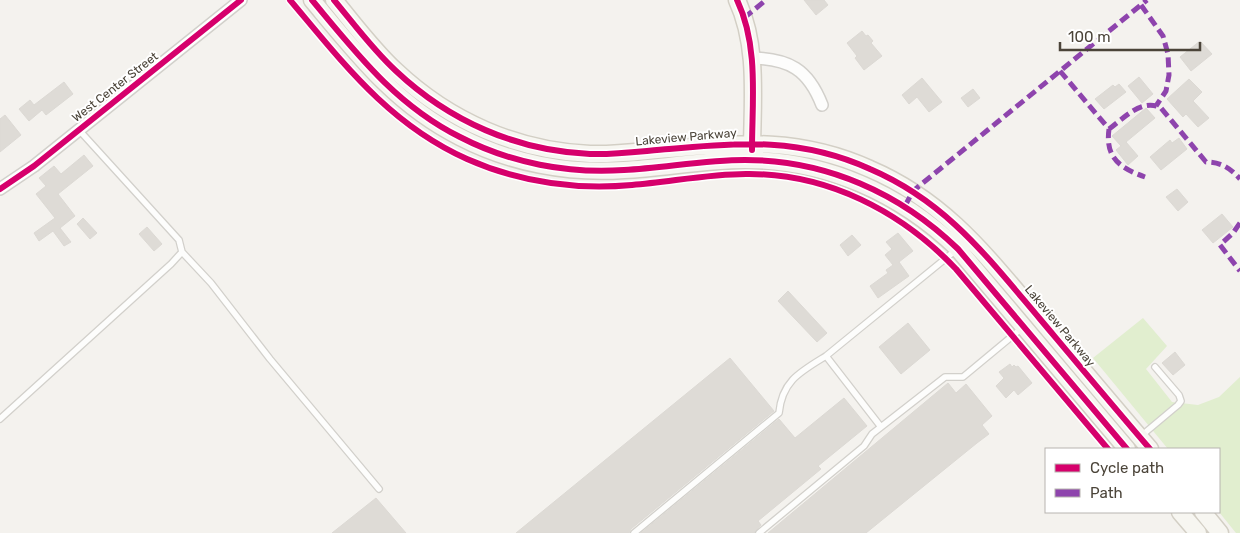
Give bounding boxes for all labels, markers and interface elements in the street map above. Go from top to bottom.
scale bar [1060,20,1200,52]
text: 100 m [1068,28,1110,46]
street label: West Center Street [69,49,161,125]
street label: Lakeview Parkway [635,126,738,148]
street label: Lakeview Parkway [1022,283,1098,370]
legend [1045,448,1220,513]
text: Cycle path [1090,459,1164,477]
text: Path [1090,484,1123,502]

